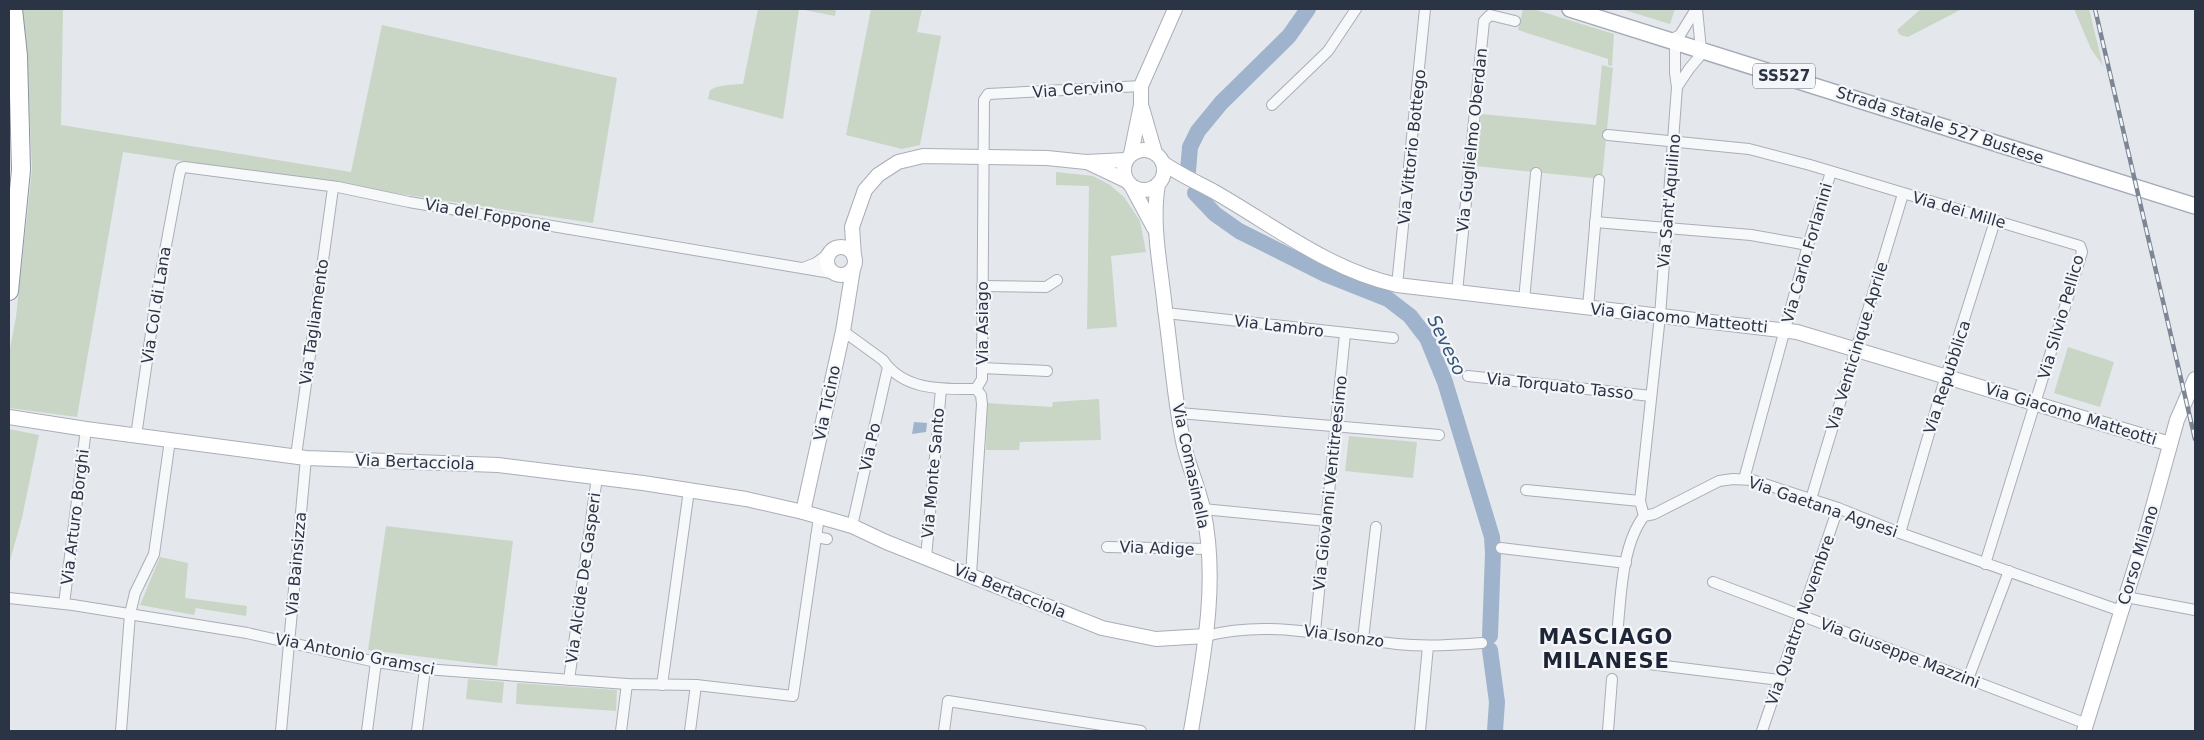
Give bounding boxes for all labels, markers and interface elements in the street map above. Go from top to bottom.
street label: Via Guglielmo Oberdan [1453,47,1491,233]
road number: SS527 [1753,64,1815,88]
street label: Via Vittorio Bottego [1394,68,1430,226]
street label: Via Cervino [1032,76,1124,102]
street label: Strada statale 527 Bustese [1834,82,2046,168]
street label: Via Sant'Aquilino [1654,133,1684,269]
street label: Via Carlo Forlanini [1778,181,1836,325]
street label: Via dei Mille [1910,188,2008,232]
street label: Via del Foppone [423,195,553,235]
street label: Via Col di Lana [137,245,175,365]
street label: Via Silvio Pellico [2034,253,2088,381]
street label: Via Tagliamento [296,258,332,386]
street label: Via Venticinque Aprile [1822,259,1892,433]
street label: Via Asiago [973,281,992,365]
street label: Via Giacomo Matteotti [1589,299,1769,337]
street label: Via Lambro [1233,311,1325,341]
water label: Seveso [1423,311,1471,379]
street label: Via Repubblica [1920,318,1974,436]
street label: Via Ticino [810,363,844,443]
street label: Via Torquato Tasso [1486,369,1634,403]
street label: Via Giovanni Ventitreesimo [1309,374,1351,592]
street label: Via Giacomo Matteotti [1983,379,2159,449]
street label: Via Comasinella [1168,402,1214,530]
street label: Via Monte Santo [918,407,948,539]
street label: Via Po [856,421,884,473]
street label: Via Arturo Borghi [57,448,93,586]
street label: Via Bertacciola [355,450,475,474]
street label: Via Gaetana Agnesi [1746,472,1900,542]
street label: Via Alcide De Gasperi [562,491,604,665]
street label: Corso Milano [2114,503,2162,607]
street label: Via Bainsizza [282,511,310,617]
street label: Via Quattro Novembre [1762,532,1838,708]
street label: Via Adige [1119,537,1195,559]
street label: Via Bertacciola [951,560,1069,622]
street label: Via Giuseppe Mazzini [1817,614,1983,692]
street label: Via Isonzo [1303,621,1385,651]
district label: MASCIAGO MILANESE [1539,625,1673,673]
street label: Via Antonio Gramsci [273,629,437,679]

